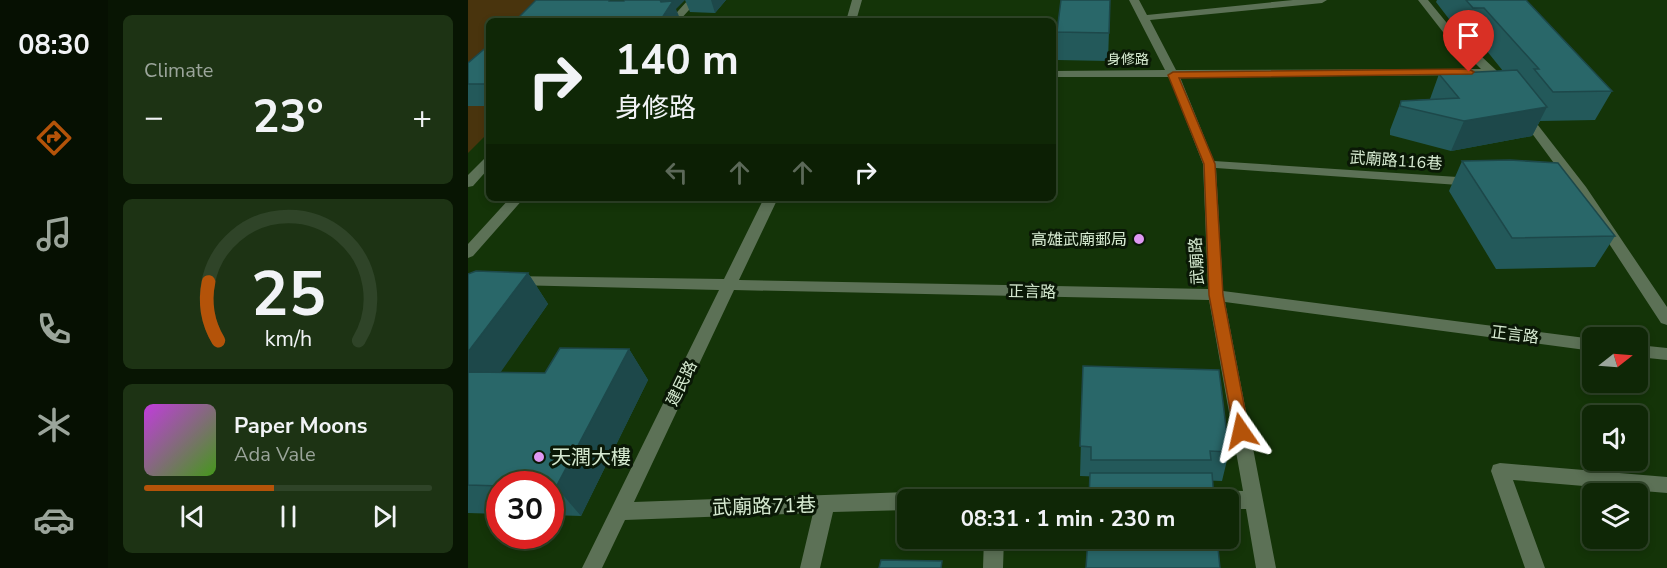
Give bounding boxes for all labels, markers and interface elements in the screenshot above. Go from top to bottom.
pin [1443,10,1494,72]
icon: arrive [1452,19,1485,52]
text: 08:30 [18,27,90,64]
text: 140 m [615,32,739,89]
icon: right [516,42,594,120]
street label: 身修路 [1107,50,1149,69]
text: Climate [144,57,213,84]
text: 23° [252,87,324,148]
text: 身修路 [615,90,696,127]
text: − [144,95,164,140]
text: + [412,95,432,140]
icon: directions [33,117,75,159]
street label: 武廟路116巷 [1349,147,1443,175]
icon: left [660,156,693,189]
icon: ahead [723,156,756,189]
icon: ahead [786,156,819,189]
icon: right [849,156,882,189]
icon: music [33,213,75,255]
place label: 高雄武廟郵局 [1031,229,1127,251]
marker: 高雄武廟郵局 [1132,232,1146,246]
street label: 武廟路 [1185,236,1209,285]
text: 25 [251,252,325,337]
street label: 正言路 [1008,281,1056,303]
icon: phone [33,308,75,350]
street label: 正言路 [1490,321,1540,349]
text: km/h [264,324,312,354]
north arrow [1582,327,1648,393]
map controls [1582,327,1648,549]
street label: 建民路 [661,357,702,410]
position arrow [1209,399,1273,463]
icon: climate [33,404,75,446]
button: sound [1582,405,1648,471]
text: Paper Moons [234,411,368,441]
text: Ada Vale [234,441,316,468]
place label: 天潤大樓 [551,444,631,471]
marker: 天潤大樓 [532,450,546,464]
speed limit sign: 30 [486,471,564,549]
button: layers [1582,483,1648,549]
street label: 武廟路71巷 [712,491,816,522]
icon: car [33,499,75,541]
icon: previous [176,500,209,533]
icon: pause [272,500,305,533]
icon: next [368,500,401,533]
text: 08:31 · 1 min · 230 m [961,504,1175,534]

